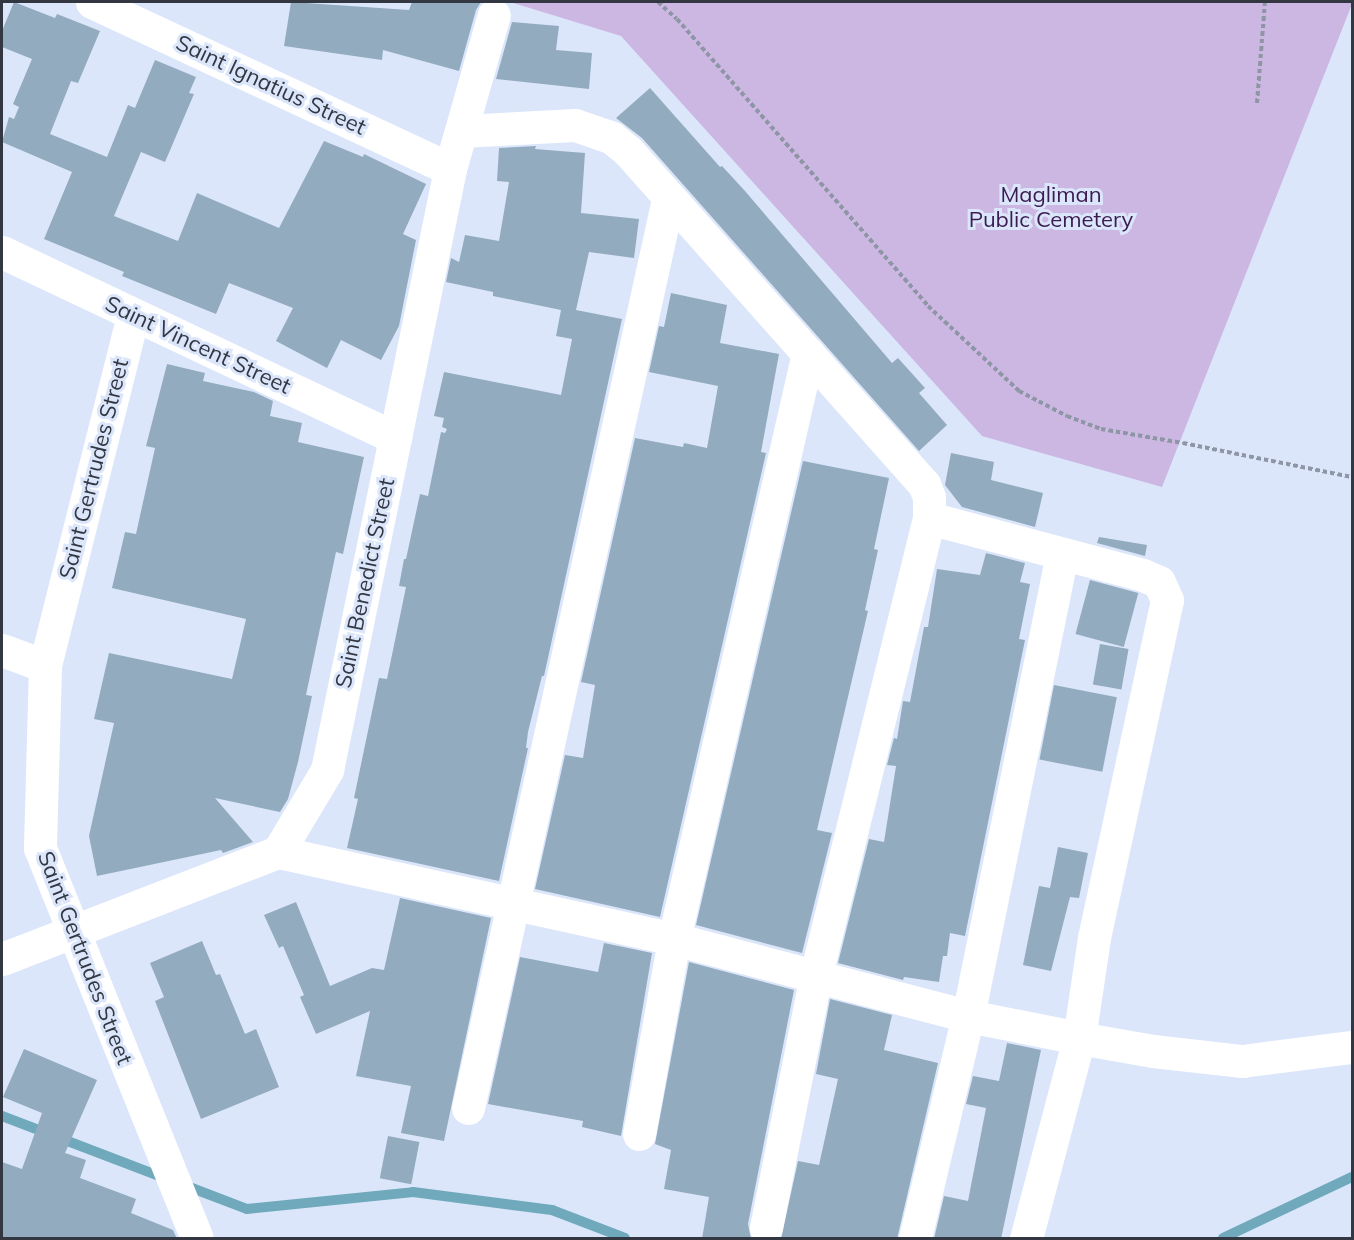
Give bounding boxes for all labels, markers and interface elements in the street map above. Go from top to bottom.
street label: Saint Ignatius Street [172,29,370,141]
park label: Magliman Public Cemetery [969,181,1133,232]
street label: Saint Vincent Street [101,290,295,400]
street label: Saint Gertrudes Street [54,356,134,582]
street label: Saint Benedict Street [330,476,400,690]
street label: Saint Gertrudes Street [32,848,138,1068]

